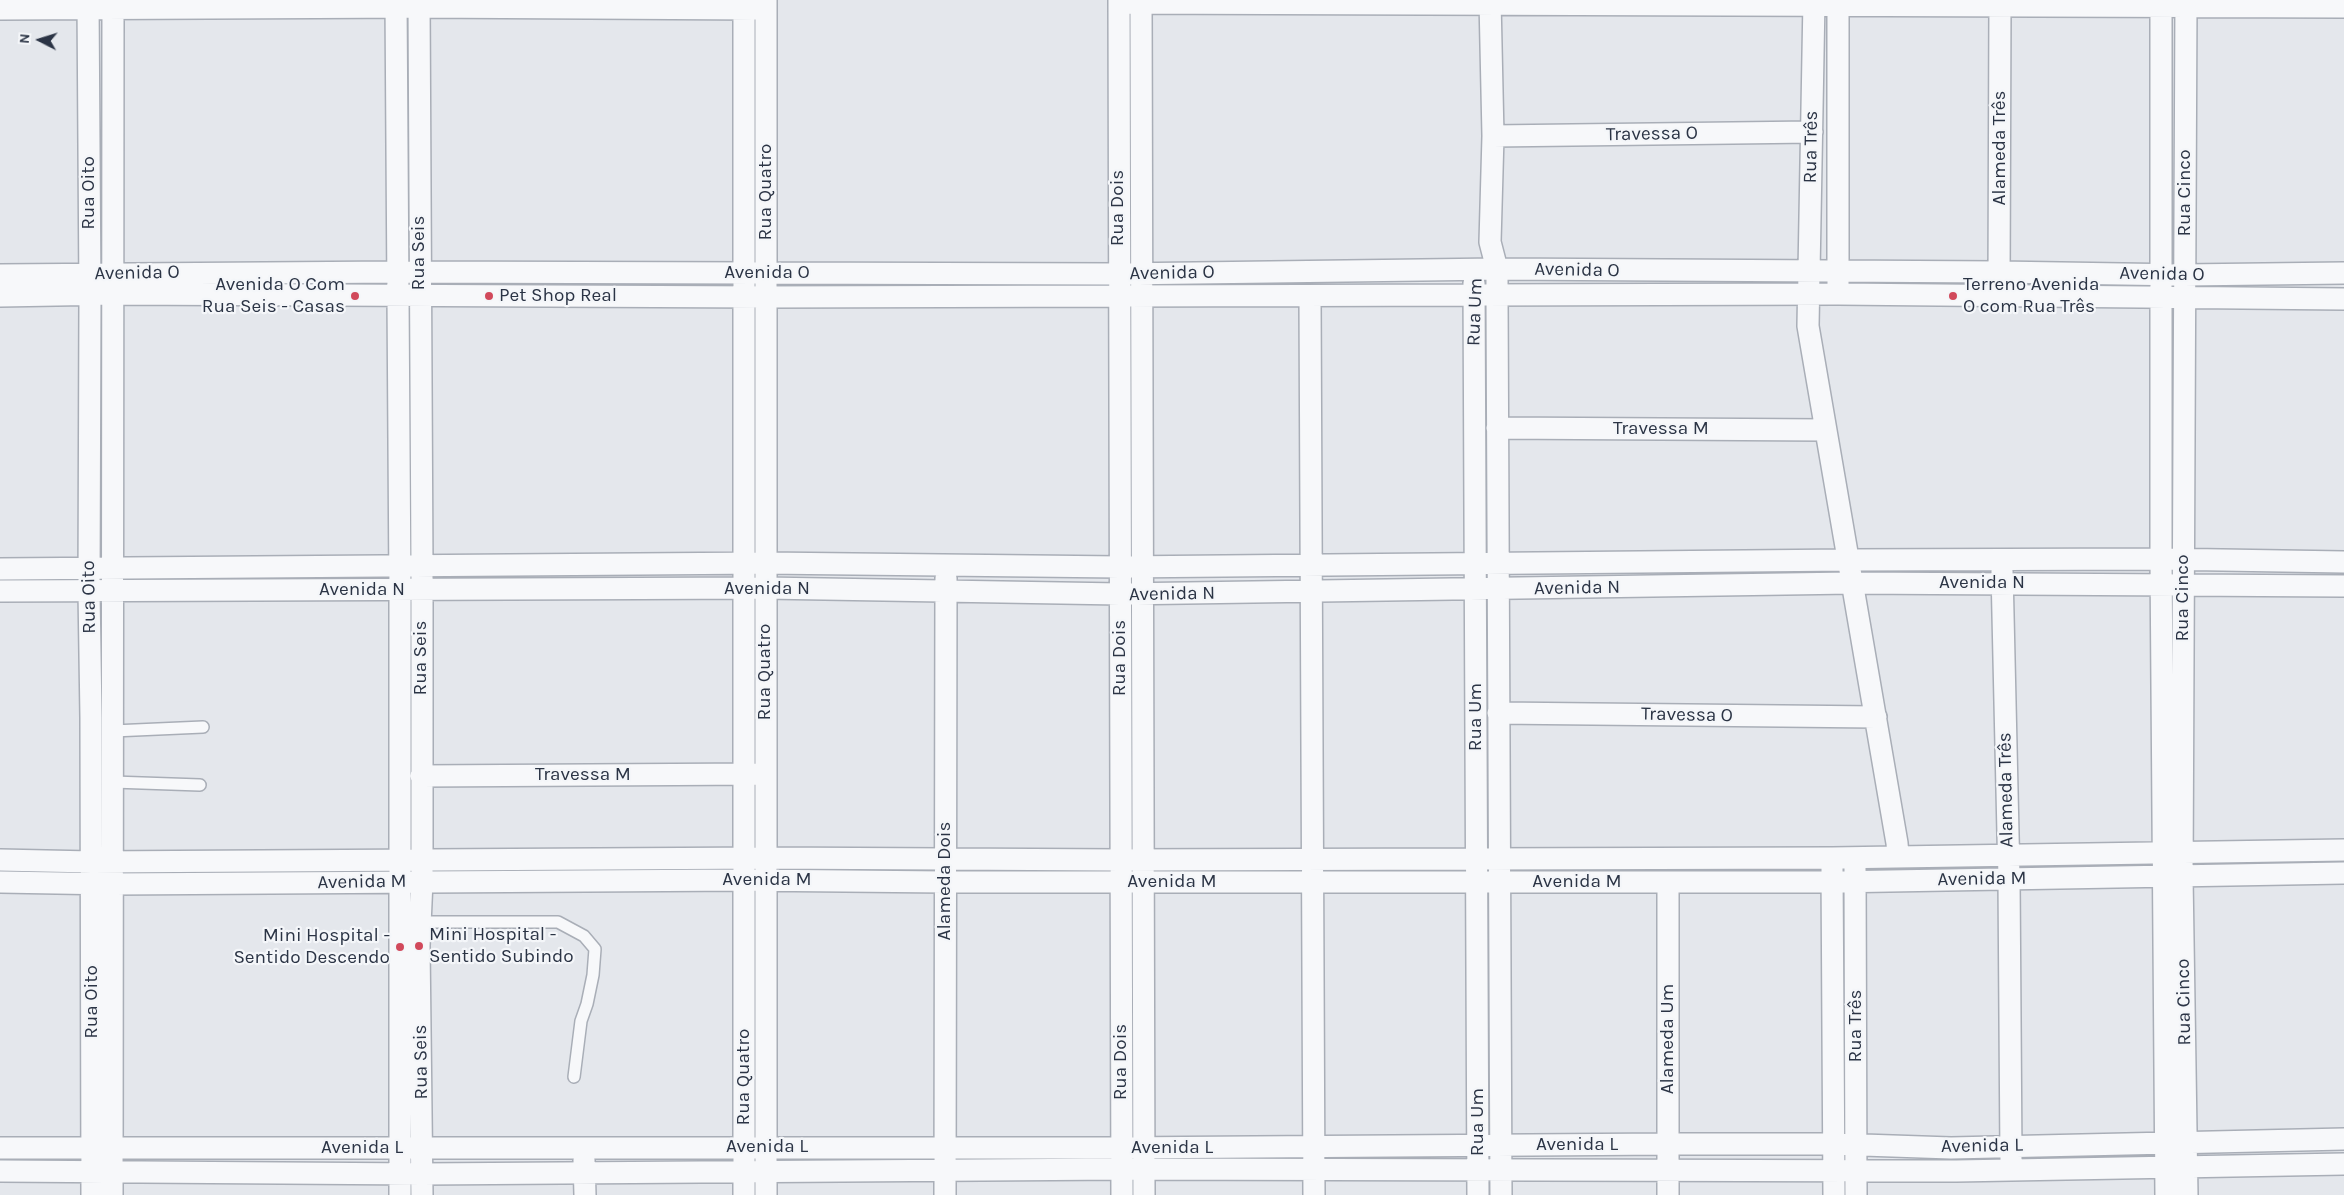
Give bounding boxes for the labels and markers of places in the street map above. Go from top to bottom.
place label: Avenida O Com Rua Seis - Casas [202,274,345,318]
place label: Terreno Avenida O com Rua Três [1963,274,2099,318]
place label: Pet Shop Real [499,285,617,307]
marker: Avenida O Com Rua Seis - Casas [349,290,361,302]
marker: Pet Shop Real [483,290,495,302]
marker: Terreno Avenida O com Rua Três [1947,290,1959,302]
place label: Mini Hospital - Sentido Subindo [429,924,574,968]
place label: Mini Hospital - Sentido Descendo [233,925,390,969]
marker: Mini Hospital - Sentido Subindo [413,940,425,952]
marker: Mini Hospital - Sentido Descendo [394,941,406,953]

